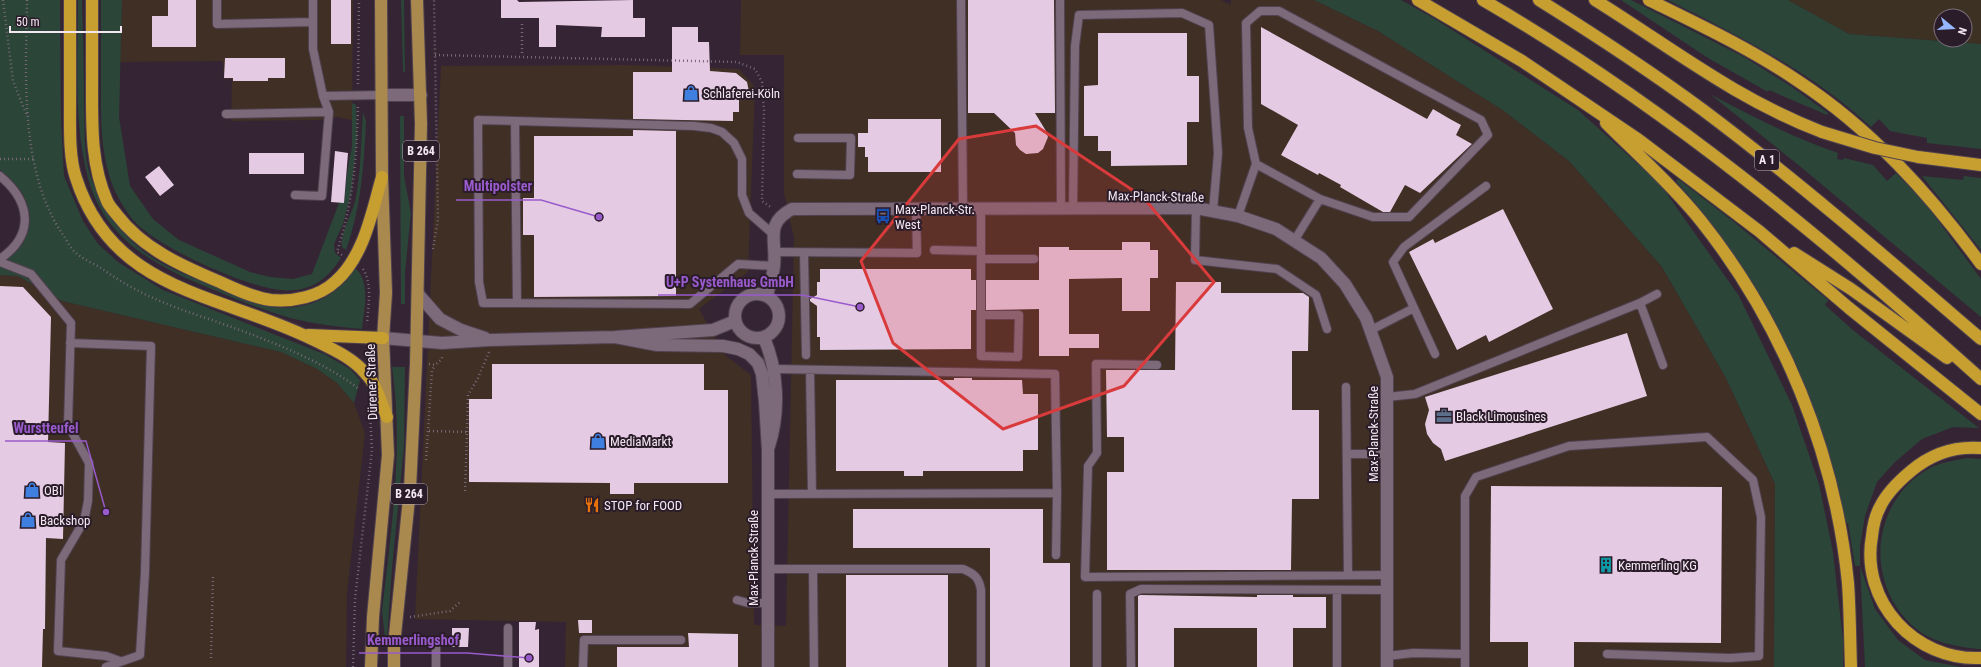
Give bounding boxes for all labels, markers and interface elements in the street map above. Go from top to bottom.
scale bar [10,8,121,34]
north arrow [1933,8,1973,48]
text: 50 m [16,15,40,29]
text: N [1955,26,1969,36]
shop icon: Schlaferei-Köln [682,84,700,102]
place label: Schlaferei-Köln [703,86,780,101]
road number: B 264 [403,141,439,161]
road number: A 1 [1755,150,1779,170]
callout: Multipolster [456,174,541,200]
text: Multipolster [464,178,532,194]
street label: Max-Planck-Straße [1108,188,1204,205]
place label: Max-Planck-Str. West [895,202,975,232]
bus stop icon: Max-Planck-Str. West [874,207,892,225]
callout: U+P Systenhaus GmbH [658,269,802,295]
text: U+P Systenhaus GmbH [666,274,794,290]
street label: Dürener Straße [363,344,380,420]
street label: Max-Planck-Straße [1366,386,1381,482]
office icon: Black Limousines [1435,407,1453,425]
place label: Black Limousines [1456,409,1546,424]
callout: Wurstteufel [5,415,86,441]
text: Wurstteufel [13,420,79,436]
shop icon: MediaMarkt [589,432,607,450]
place label: MediaMarkt [610,434,671,449]
shop icon: OBI [23,481,41,499]
place label: OBI [44,483,62,498]
road number: B 264 [391,484,427,504]
restaurant icon: STOP for FOOD [583,496,601,514]
place label: STOP for FOOD [604,498,682,513]
street label: Max-Planck-Straße [746,510,761,606]
shop icon: Backshop [19,511,37,529]
place label: Backshop [40,513,90,528]
building icon: Kemmerling KG [1597,556,1615,574]
place label: Kemmerling KG [1618,558,1697,573]
callout: Kemmerlingshof [359,627,467,653]
text: Kemmerlingshof [367,632,459,648]

